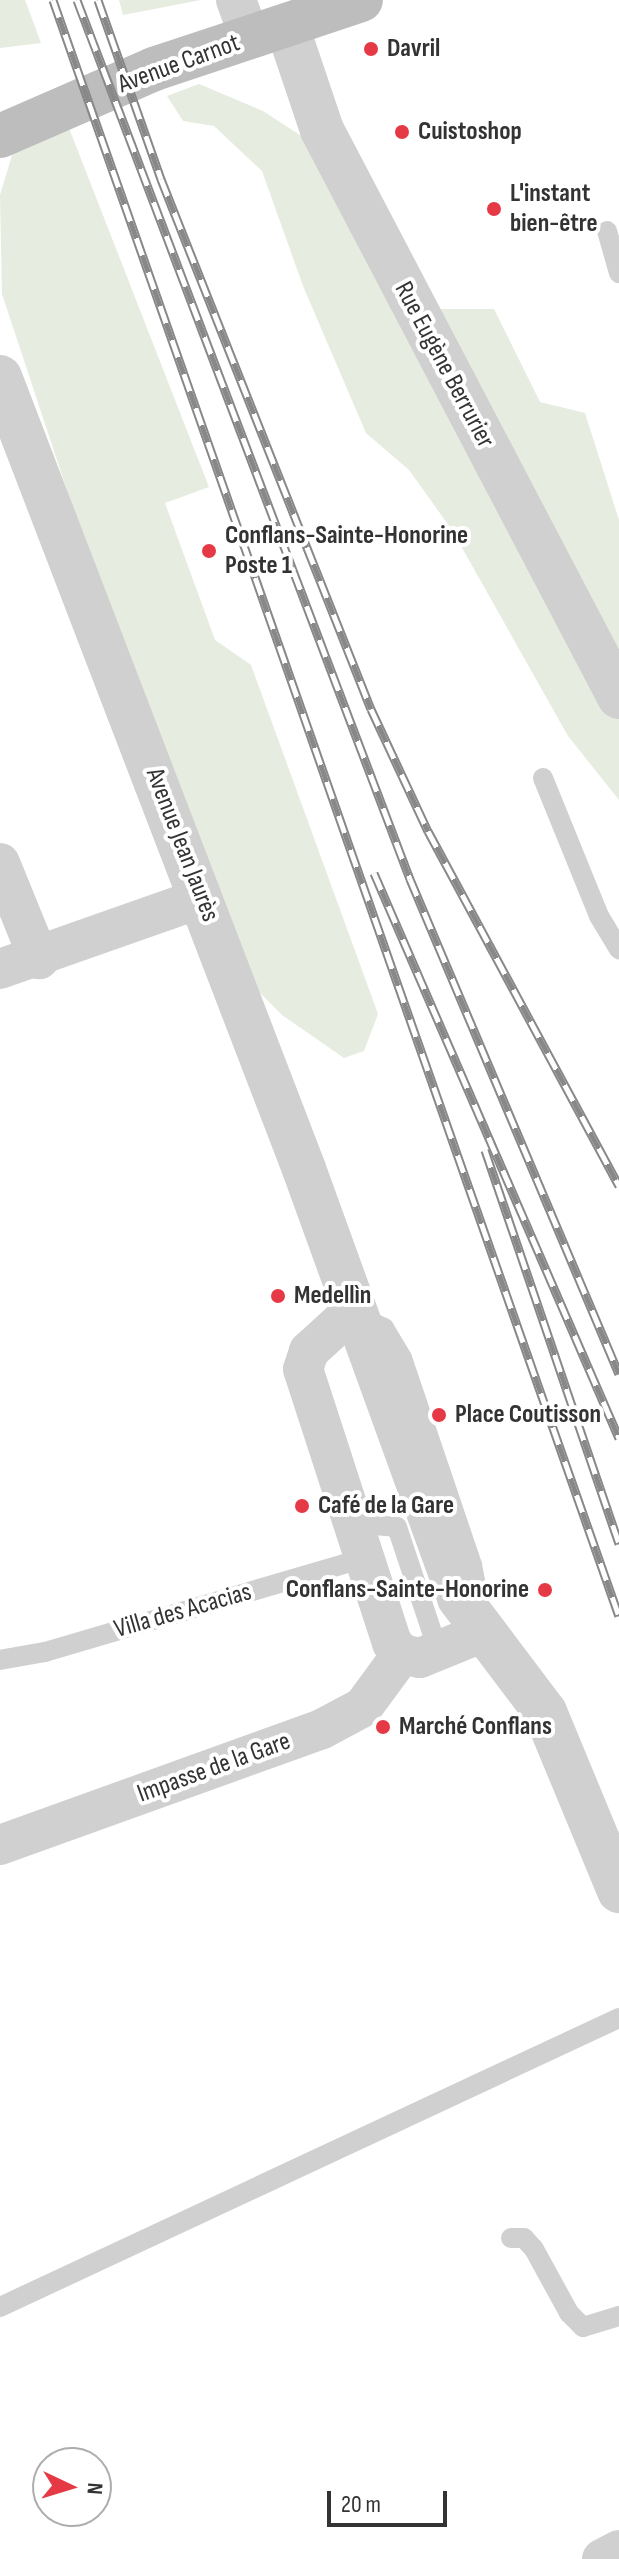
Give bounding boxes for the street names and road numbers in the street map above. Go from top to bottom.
street label: Avenue Carnot [114,28,244,100]
street label: Rue Eugène Berrurier [387,277,501,453]
street label: Avenue Jean Jaurès [138,764,226,926]
street label: Villa des Acacias [111,1577,255,1645]
street label: Impasse de la Gare [133,1726,295,1810]

